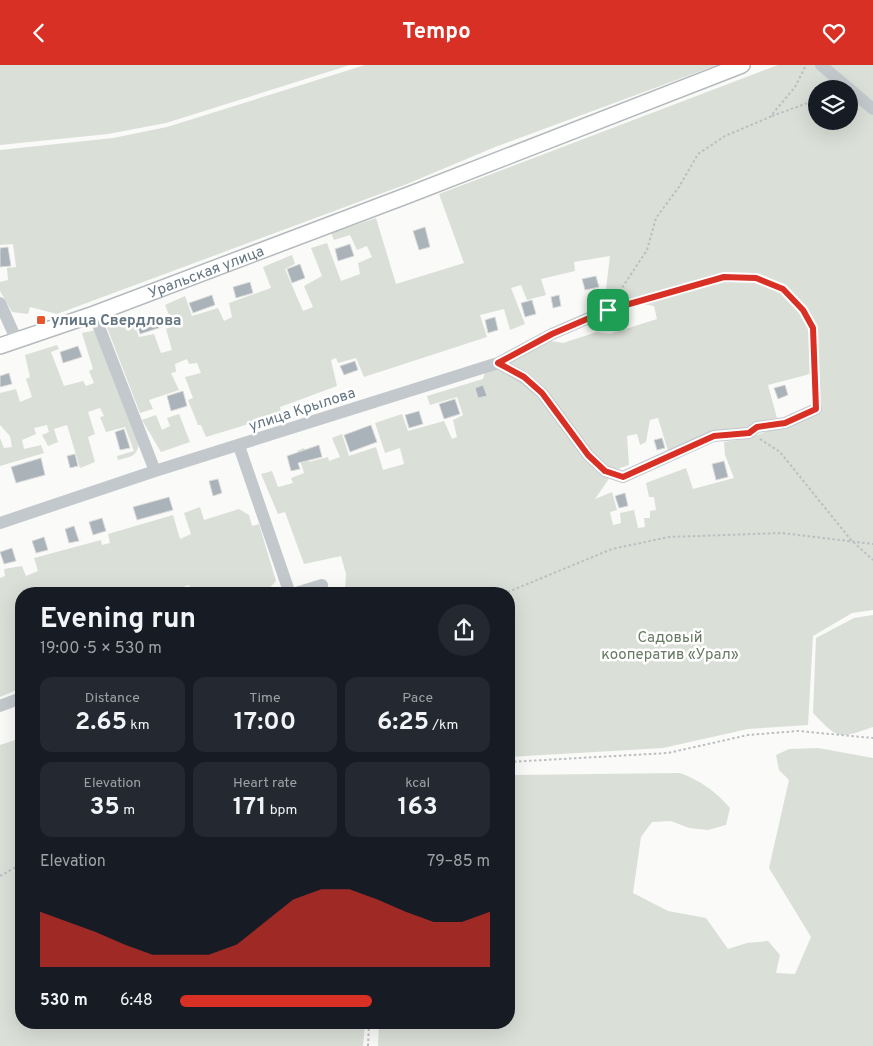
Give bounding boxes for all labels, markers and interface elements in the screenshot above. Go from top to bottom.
icon: back [25,19,53,47]
text: Tempo [402,19,471,46]
icon: heart [820,19,848,47]
map controls [808,80,858,130]
button: layers [808,80,858,130]
street label: Уральская улица [146,242,267,304]
pin [587,289,629,331]
icon: arrive [594,296,622,324]
place label: улица Свердлова [51,312,181,331]
marker: улица Свердлова [35,314,47,326]
street label: улица Крылова [247,384,358,437]
text: Evening run [40,602,196,638]
button: share [438,604,490,656]
park label: Садовый кооператив «Урал» [601,629,739,665]
text: 19:00 · 5 × 530 m [40,639,162,659]
text: Distance [85,690,140,707]
text: Time [249,690,281,707]
text: Pace [402,690,433,707]
text: 2.65 [75,707,127,739]
text: 17:00 [234,707,296,739]
text: 6:25 [377,707,429,739]
text: km [127,717,150,734]
text: /km [429,717,458,734]
text: Elevation [84,775,141,792]
text: Heart rate [233,775,297,792]
text: kcal [405,775,430,792]
text: 35 [90,792,120,824]
text: 171 [233,792,266,824]
text: 163 [397,792,438,824]
text: m [120,802,135,819]
text: bpm [266,802,297,819]
text: Elevation [40,852,106,872]
text: 79–85 m [427,852,490,872]
text: 530 m [40,991,88,1011]
text: 6:48 [120,991,153,1011]

